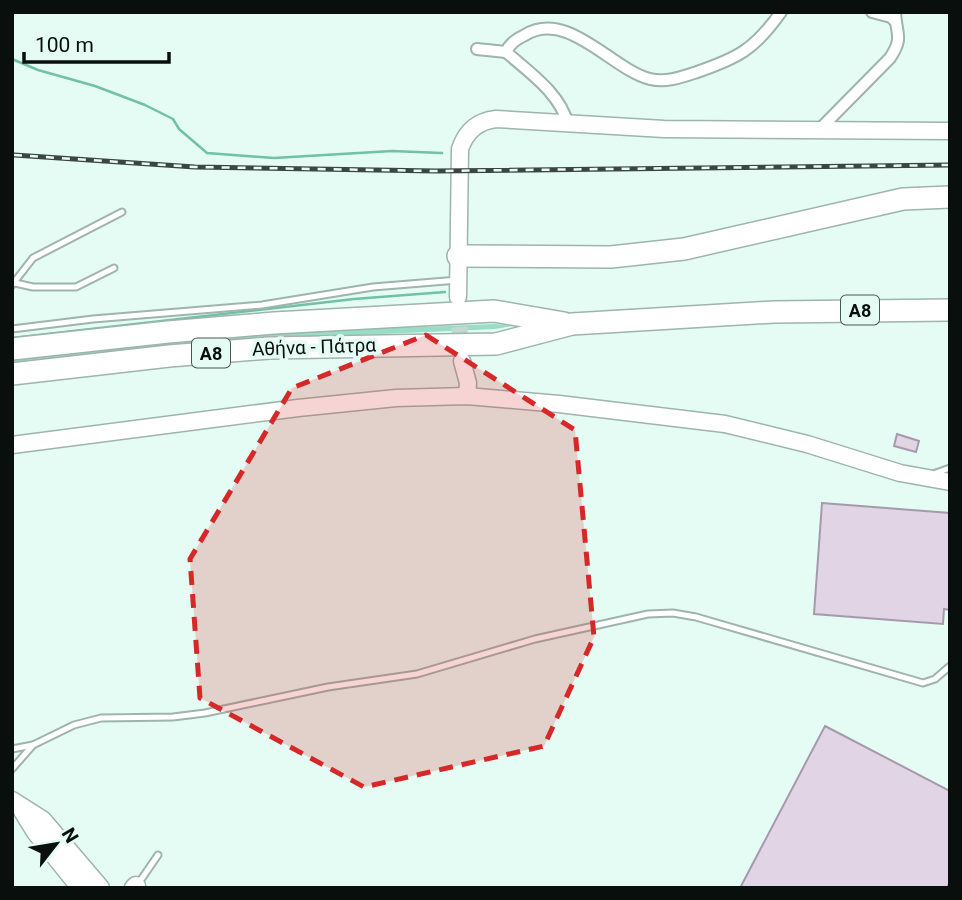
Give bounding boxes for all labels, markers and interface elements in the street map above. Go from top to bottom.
scale bar [24,21,170,65]
text: 100 m [35,33,94,57]
road number: Α8 [841,296,879,324]
street label: Αθήνα - Πάτρα [252,333,377,361]
road number: Α8 [192,338,230,368]
north arrow [21,809,91,879]
text: N [57,824,83,847]

